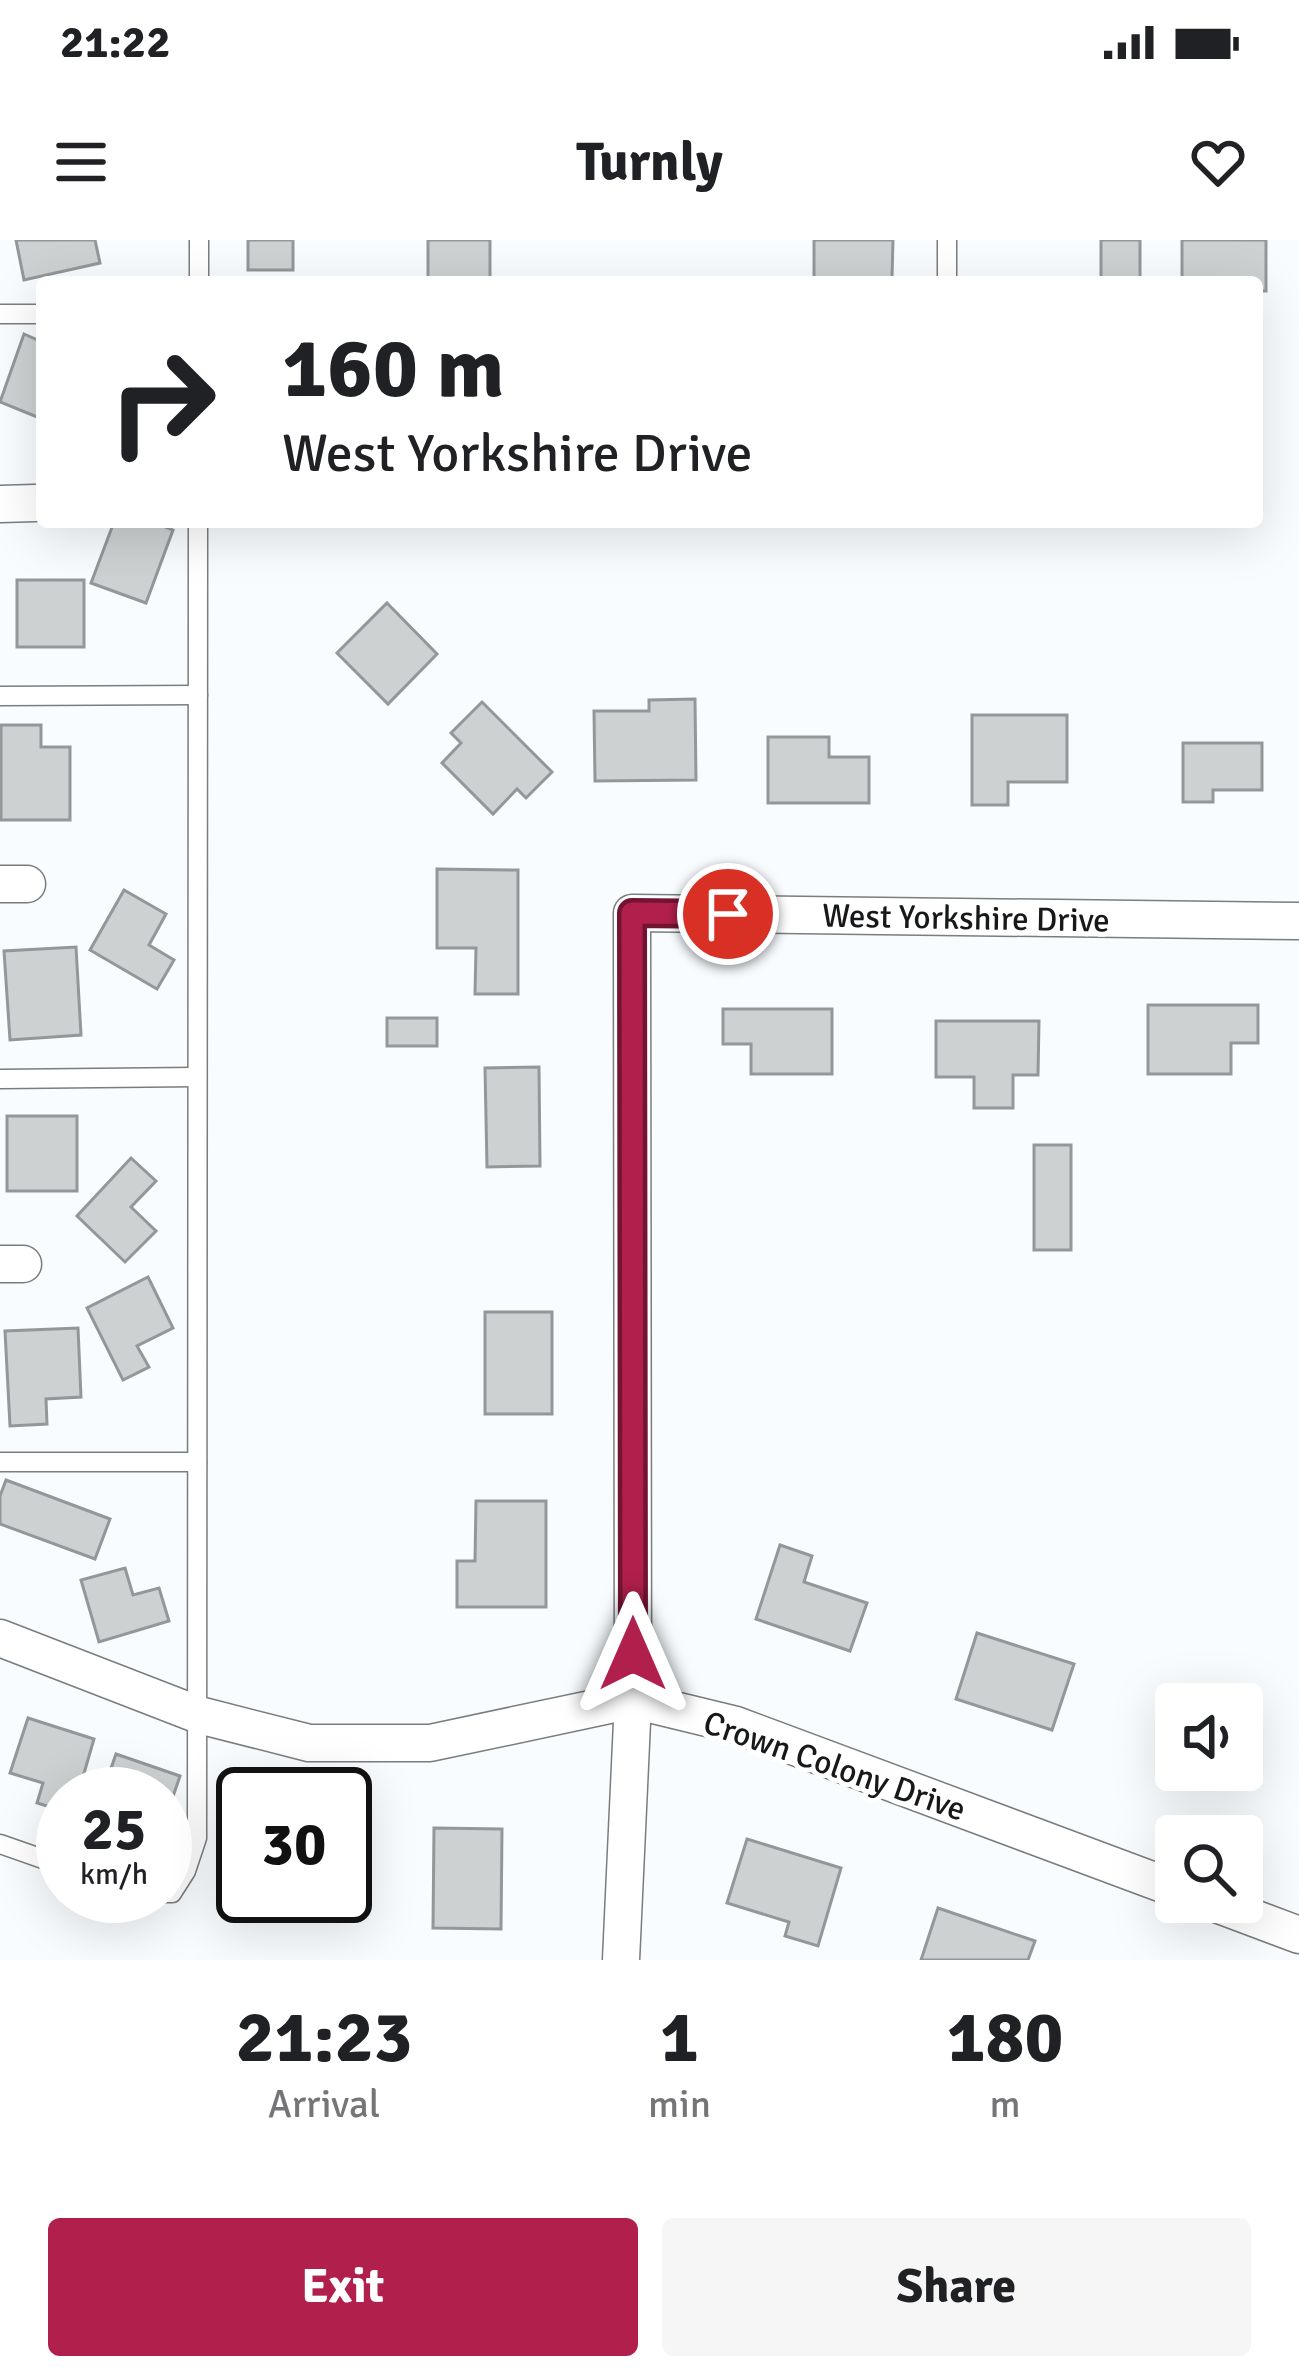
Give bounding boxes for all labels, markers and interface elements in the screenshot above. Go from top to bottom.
text: 21:22 [60,15,170,70]
icon: menu [48,129,114,195]
text: Turnly [576,129,723,196]
icon: heart [1185,129,1251,195]
text: 160 m [282,317,504,421]
icon: right [84,324,240,480]
text: West Yorkshire Drive [282,420,752,487]
pin [677,863,779,965]
icon: arrive [695,881,761,947]
street label: West Yorkshire Drive [822,895,1110,942]
position arrow [570,1591,696,1717]
map controls [1155,1683,1263,1923]
button: sound [1155,1683,1263,1791]
street label: Crown Colony Drive [698,1702,971,1831]
speed limit sign: 30 [216,1767,372,1923]
text: 25 [82,1793,146,1867]
button: search [1155,1815,1263,1923]
text: km/h [80,1856,148,1893]
text: 21:23 [236,1993,412,2082]
text: 1 [660,1993,699,2082]
text: 180 [947,1993,1063,2082]
text: Arrival [268,2080,380,2128]
text: min [648,2080,711,2128]
text: m [989,2080,1021,2128]
button: Exit [48,2218,638,2356]
button: Share [662,2218,1251,2356]

